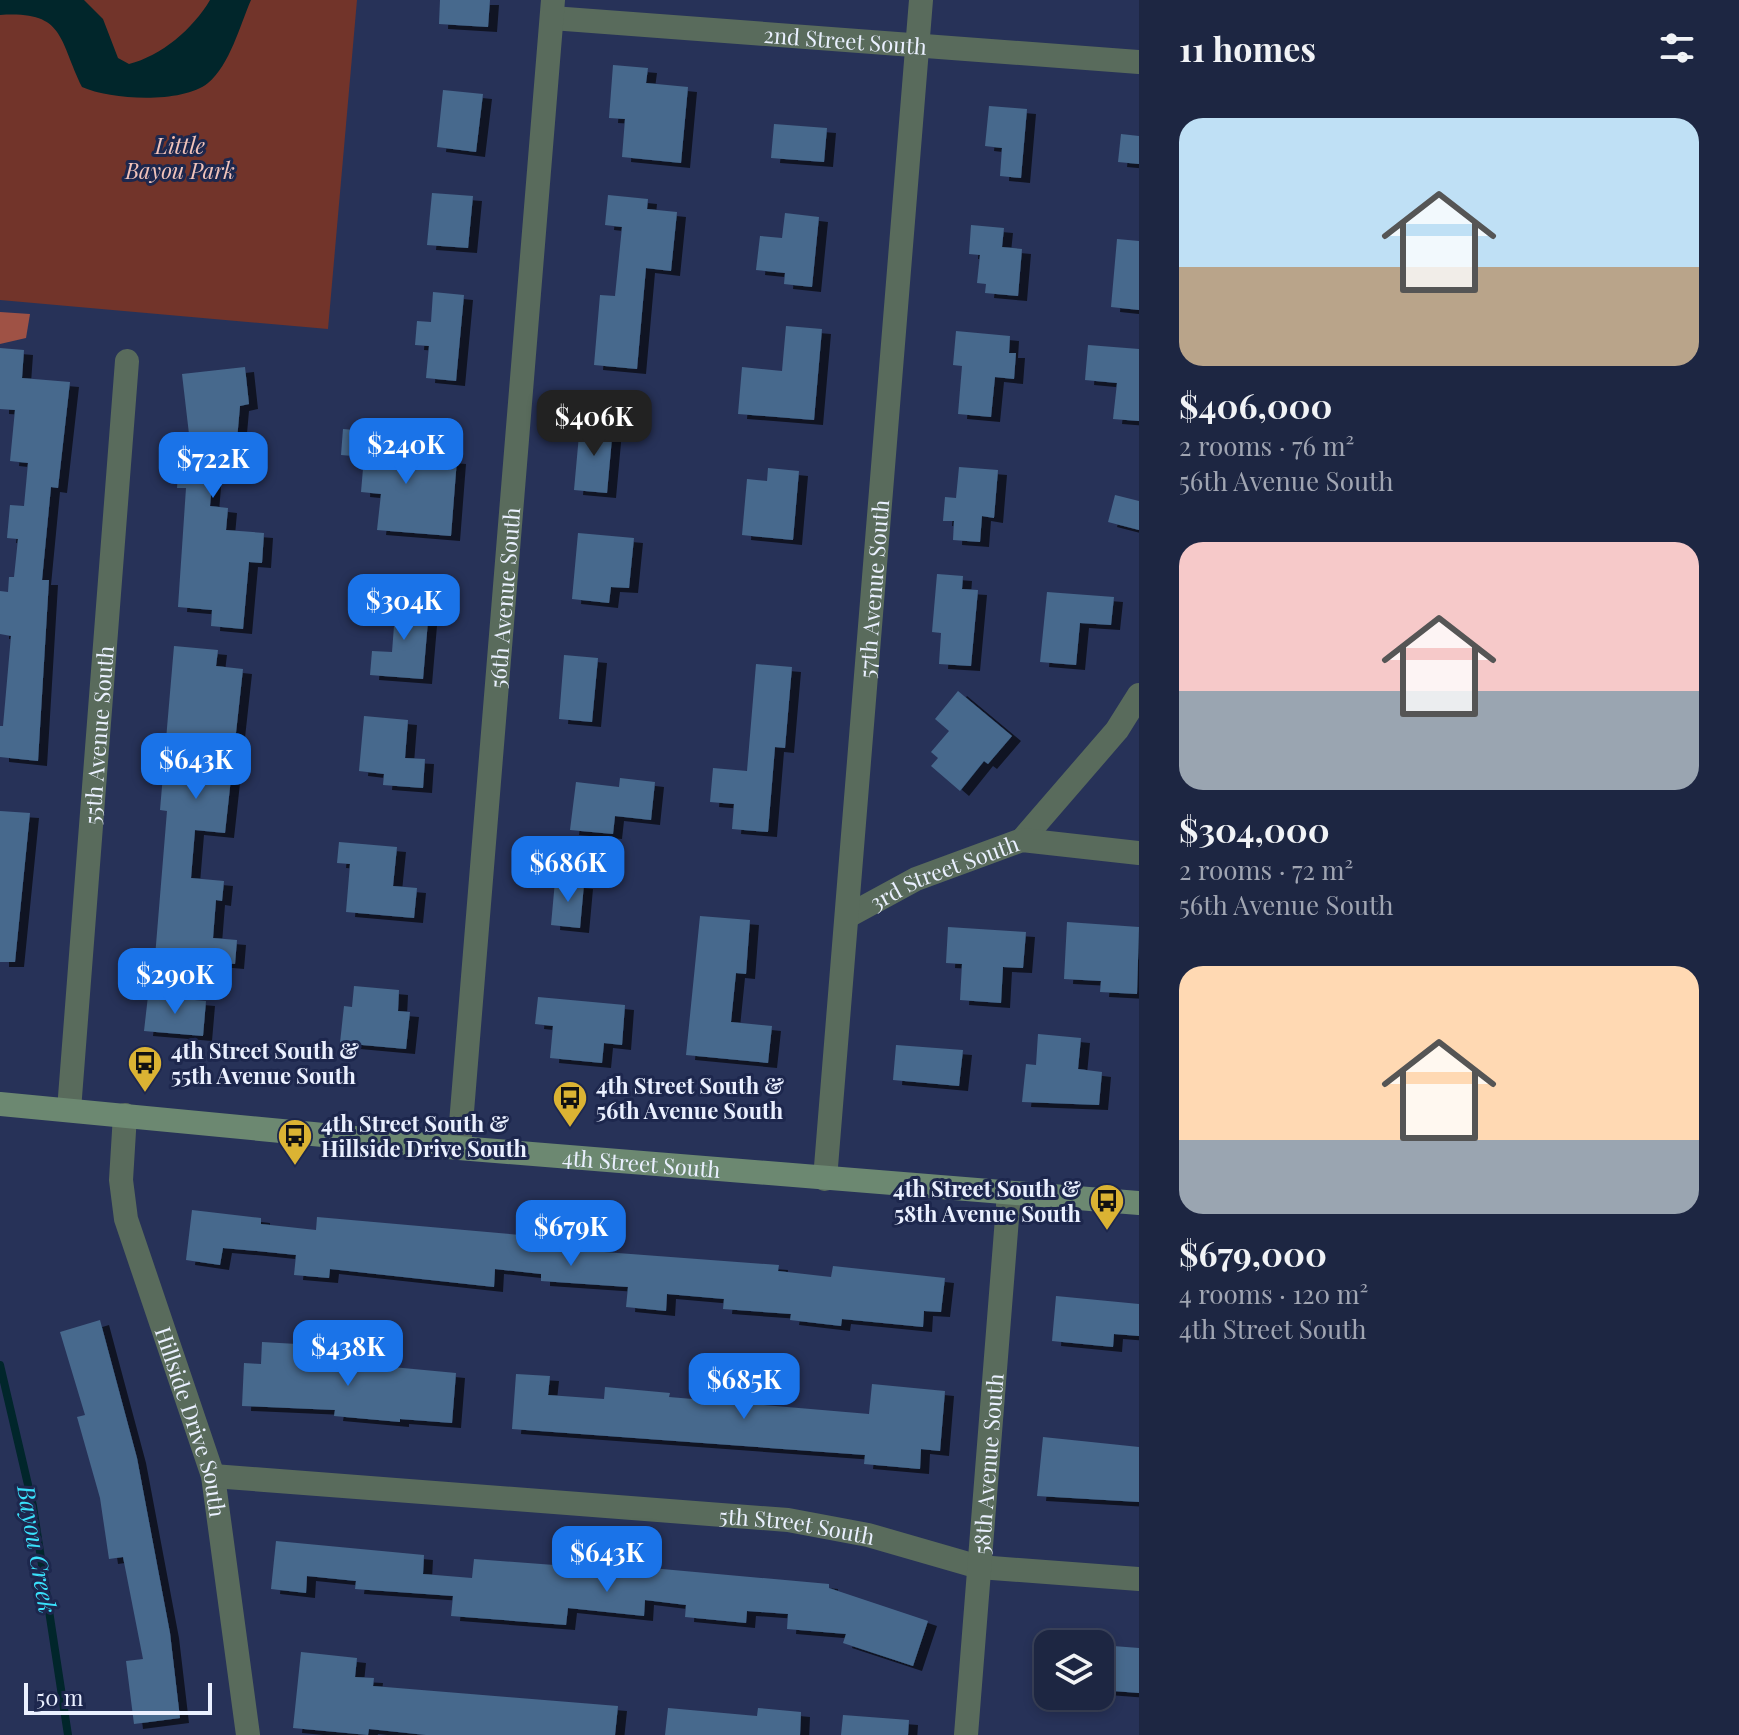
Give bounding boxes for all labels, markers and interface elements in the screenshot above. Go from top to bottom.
street label: 2nd Street South [762,19,928,61]
text: 11 homes [1179,25,1316,71]
icon: filters [1655,26,1699,70]
park label: Little Bayou Park [124,130,235,185]
icon: home [1367,170,1511,314]
text: $406,000 [1179,382,1332,428]
pin: $406K [538,390,650,458]
text: $406K [555,398,633,433]
pin: $240K [350,418,462,486]
text: $240K [367,426,445,461]
text: 2 rooms · 76 m² [1179,428,1354,463]
pin: $722K [157,432,269,500]
text: $722K [177,440,249,475]
text: 56th Avenue South [1179,463,1393,498]
street label: 57th Avenue South [851,498,895,679]
street label: 56th Avenue South [482,506,526,690]
pin: $304K [348,574,460,642]
text: $304K [366,582,442,617]
icon: home [1367,594,1511,738]
street label: 55th Avenue South [76,644,120,826]
pin: $643K [140,733,252,801]
text: $643K [159,741,233,776]
text: $304,000 [1179,806,1330,852]
street label: 3rd Street South [864,828,1023,917]
pin: $686K [512,836,624,904]
text: $686K [529,844,607,879]
text: 2 rooms · 72 m² [1179,852,1353,887]
text: 56th Avenue South [1179,887,1393,922]
pin: $290K [119,948,231,1016]
text: $290K [136,956,214,991]
icon: home [1367,1018,1511,1162]
place label: 4th Street South & 55th Avenue South [171,1035,359,1090]
bus stop icon: 4th Street South & 55th Avenue South [126,1044,164,1094]
place label: 4th Street South & 56th Avenue South [596,1070,784,1125]
bus stop icon: 4th Street South & 56th Avenue South [551,1079,589,1129]
place label: 4th Street South & Hillside Drive South [321,1108,527,1163]
bus stop icon: 4th Street South & Hillside Drive South [276,1117,314,1167]
street label: 4th Street South [561,1141,722,1184]
place label: 4th Street South & 58th Avenue South [893,1173,1082,1228]
bus stop icon: 4th Street South & 58th Avenue South [1088,1182,1126,1232]
pin: $679K [515,1200,627,1268]
text: $679K [534,1208,608,1243]
text: $679,000 [1179,1230,1327,1276]
text: 4 rooms · 120 m² [1179,1276,1368,1311]
text: 4th Street South [1179,1311,1367,1346]
pin: $438K [292,1320,404,1388]
street label: Hillside Drive South [148,1323,233,1519]
text: $438K [311,1328,385,1363]
pin: $685K [688,1353,800,1421]
text: $685K [707,1361,781,1396]
street label: 58th Avenue South [965,1372,1010,1556]
water label: Bayou Creek [11,1482,65,1616]
street label: 5th Street South [718,1500,877,1551]
pin: $643K [551,1526,663,1594]
text: $643K [570,1534,644,1569]
map controls [1034,1630,1114,1710]
button: layers [1034,1630,1114,1710]
scale bar [24,1679,212,1715]
text: 50 m [36,1682,83,1712]

